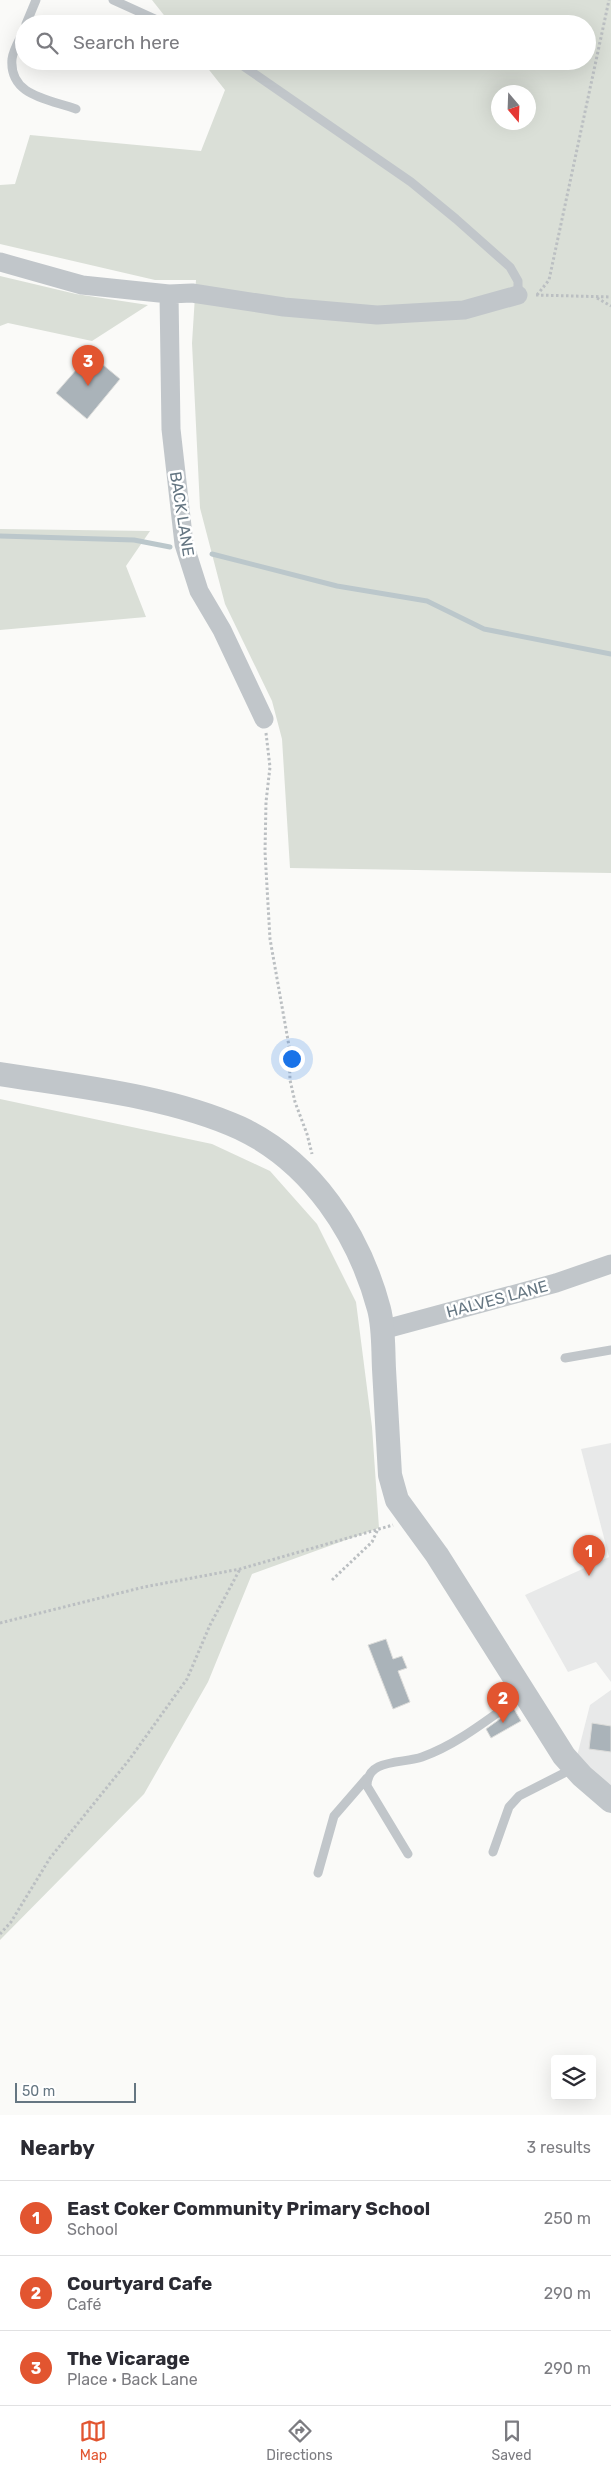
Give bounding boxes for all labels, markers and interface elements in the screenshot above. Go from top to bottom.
search box [15,15,596,70]
icon: search [33,29,61,57]
text: Search here [73,31,180,54]
north arrow [491,85,536,130]
pin: 3 [72,345,104,386]
street label: BACK LANE [166,470,198,558]
your location [279,1046,305,1072]
street label: HALVES LANE [444,1276,550,1322]
pin: 1 [573,1535,605,1576]
pin: 2 [487,1682,519,1723]
map controls [551,2055,596,2100]
button: layers [551,2055,596,2100]
scale bar [15,2080,136,2103]
text: 50 m [22,2083,55,2100]
text: Nearby [20,2135,95,2160]
text: 3 results [526,2138,591,2157]
text: East Coker Community Primary School [67,2197,430,2220]
text: 1 [32,2209,40,2228]
text: 250 m [544,2209,591,2228]
text: School [67,2220,118,2239]
text: Courtyard Cafe [67,2272,212,2295]
text: 2 [31,2284,41,2303]
text: 290 m [544,2284,591,2303]
text: Café [67,2295,101,2314]
text: The Vicarage [67,2347,190,2370]
text: 3 [31,2359,41,2378]
text: 290 m [544,2359,591,2378]
text: Place · Back Lane [67,2370,198,2389]
tab: Map [79,2417,107,2464]
tab: Directions [266,2417,333,2464]
tab: Saved [492,2417,532,2464]

